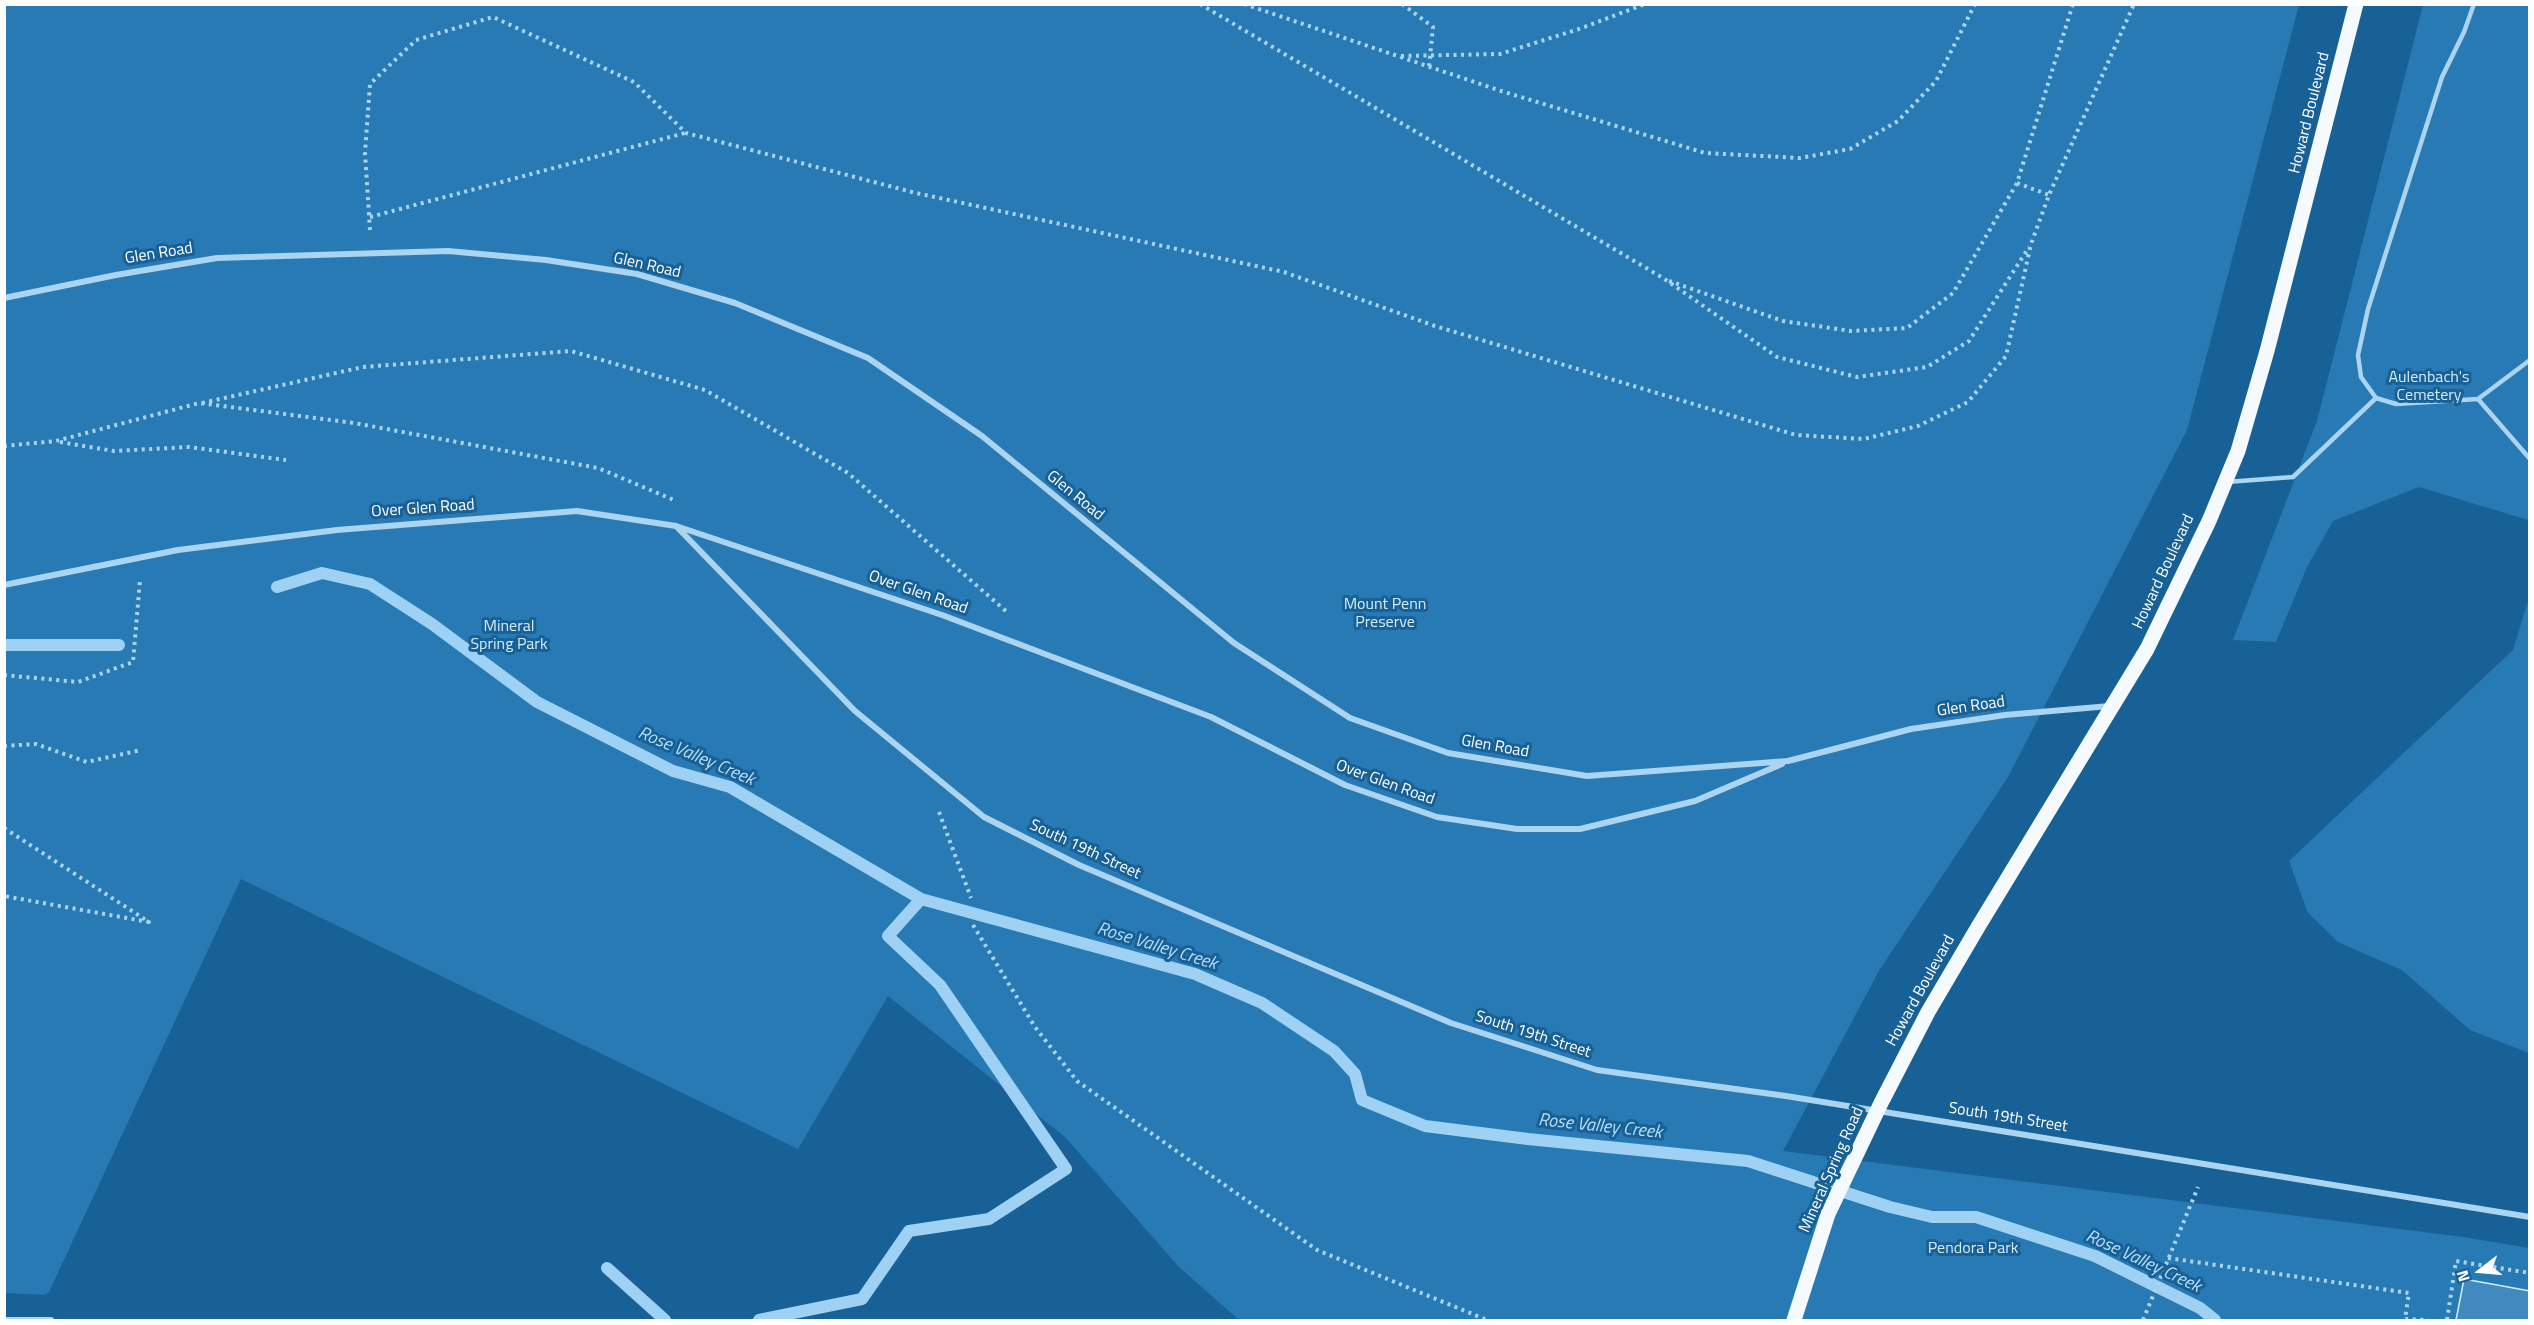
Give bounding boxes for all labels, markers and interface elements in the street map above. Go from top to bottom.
street label: Howard Boulevard [2286,50,2334,176]
street label: Glen Road [124,239,194,269]
street label: Glen Road [612,249,682,283]
park label: Aulenbach's Cemetery [2389,368,2469,406]
street label: Glen Road [1042,467,1108,525]
street label: Over Glen Road [371,496,475,522]
street label: Howard Boulevard [2129,512,2199,632]
street label: Over Glen Road [866,567,970,619]
park label: Mount Penn Preserve [1344,595,1426,633]
park label: Mineral Spring Park [470,617,548,655]
street label: Glen Road [1936,693,2006,721]
water label: Rose Valley Creek [635,723,757,791]
street label: Glen Road [1460,732,1530,762]
street label: Over Glen Road [1333,756,1437,810]
street label: South 19th Street [1026,816,1144,884]
water label: Rose Valley Creek [1094,918,1220,976]
street label: Howard Boulevard [1882,932,1960,1050]
street label: South 19th Street [1473,1007,1593,1063]
street label: South 19th Street [1947,1099,2069,1137]
street label: Mineral Spring Road [1796,1104,1868,1236]
water label: Rose Valley Creek [1537,1110,1663,1144]
water label: Rose Valley Creek [2082,1226,2204,1298]
park label: Pendora Park [1928,1239,2018,1259]
north arrow [2450,1241,2510,1301]
text: N [2450,1267,2476,1285]

